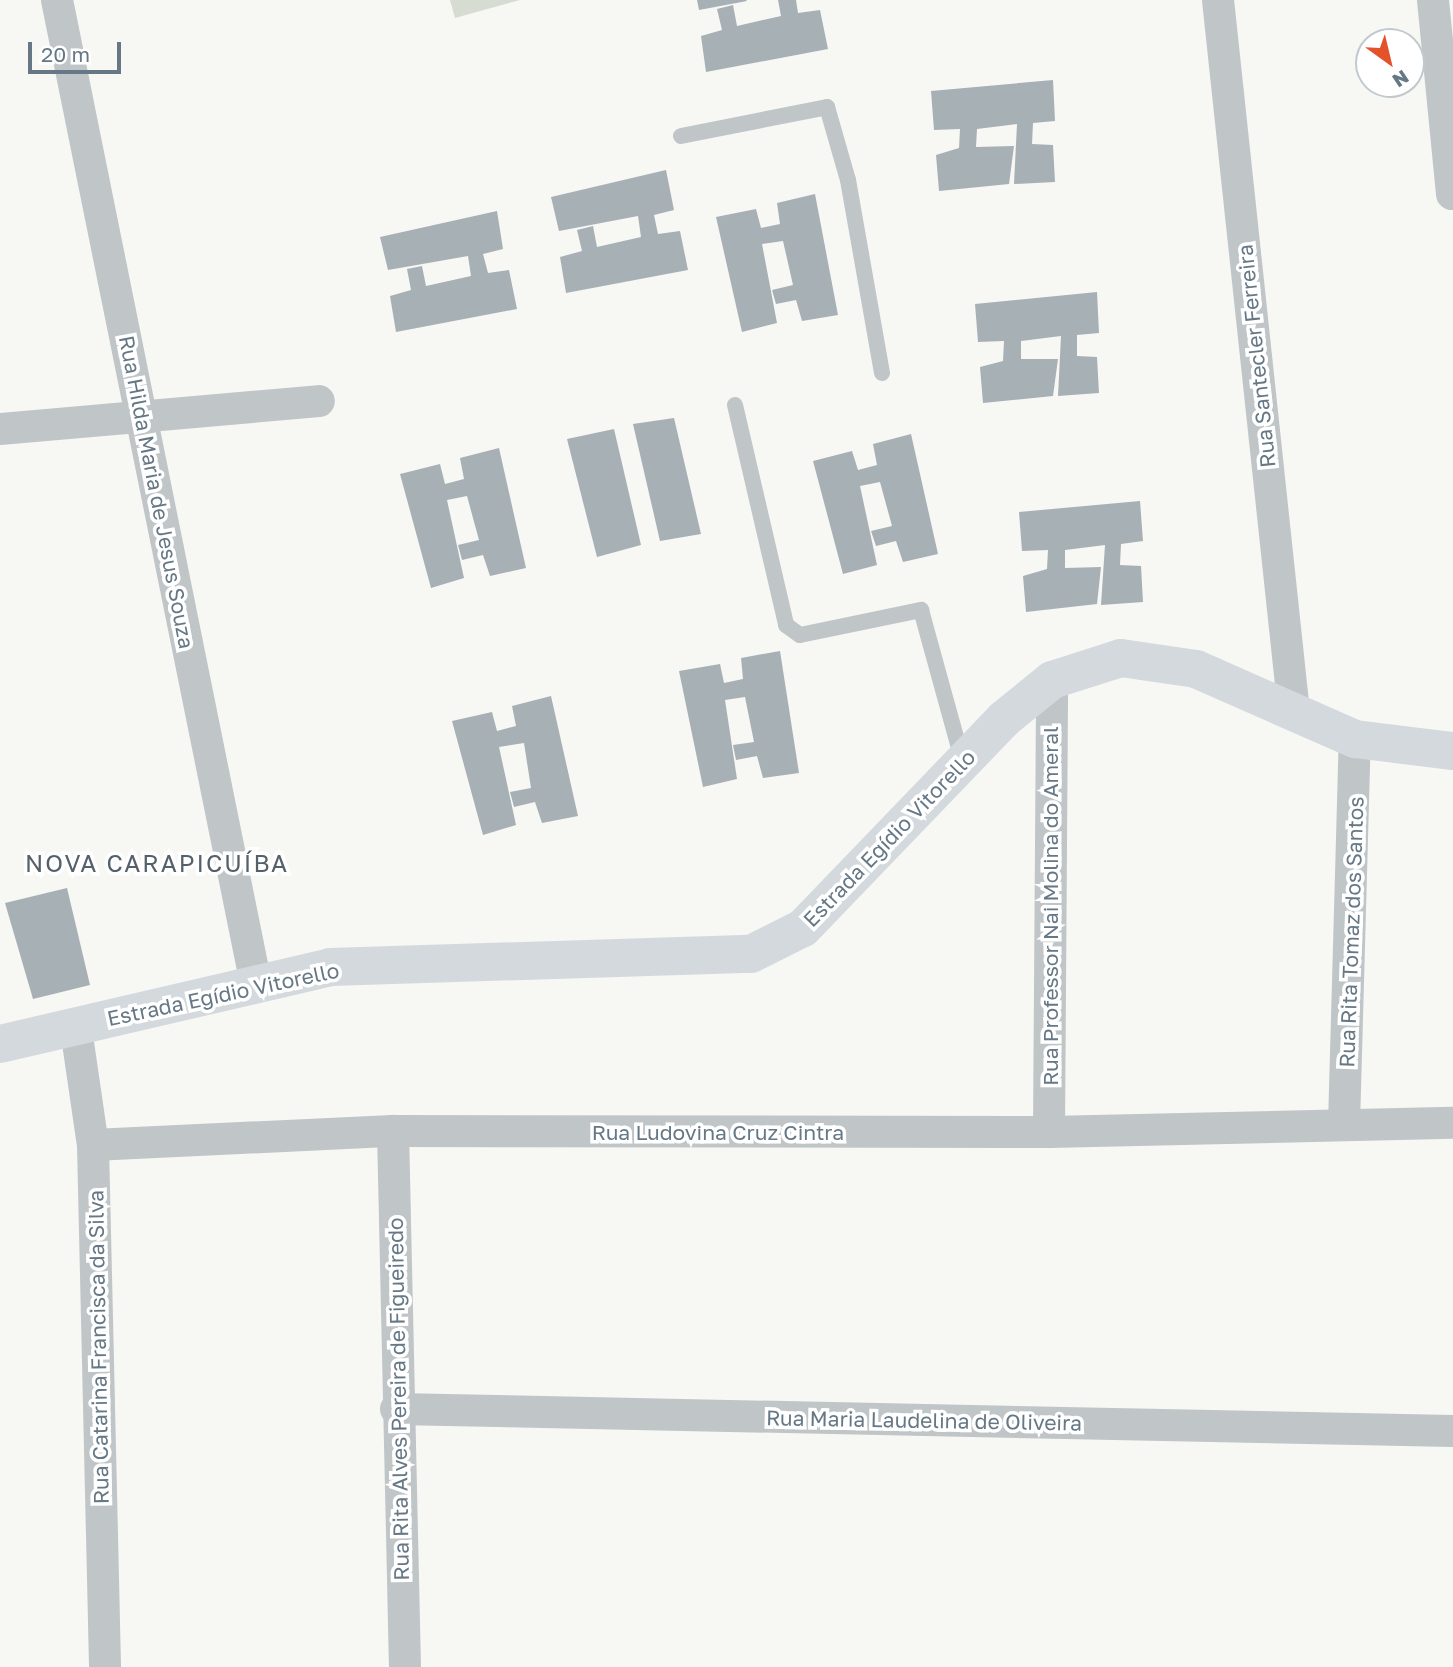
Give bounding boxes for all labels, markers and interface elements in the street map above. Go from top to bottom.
scale bar [32,28,124,72]
north arrow [1355,28,1425,98]
text: 20 m [41,41,90,67]
text: N [1388,66,1413,93]
street label: Rua Santecler Ferreira [1232,243,1280,469]
street label: Rua Hilda Maria de Jesus Souza [114,333,200,651]
street label: Rua Professor Nai Molina do Ameral [1037,726,1063,1086]
street label: Estrada Egídio Vitorello [798,744,980,932]
street label: Rua Rita Tomaz dos Santos [1334,796,1368,1068]
district label: NOVA CARAPICUÍBA [27,849,287,877]
street label: Estrada Egídio Vitorello [105,957,341,1031]
street label: Rua Ludovina Cruz Cintra [592,1119,844,1145]
street label: Rua Catarina Francisca da Silva [83,1190,113,1504]
street label: Rua Rita Alves Pereira de Figueiredo [382,1217,414,1581]
street label: Rua Maria Laudelina de Oliveira [766,1405,1082,1435]

